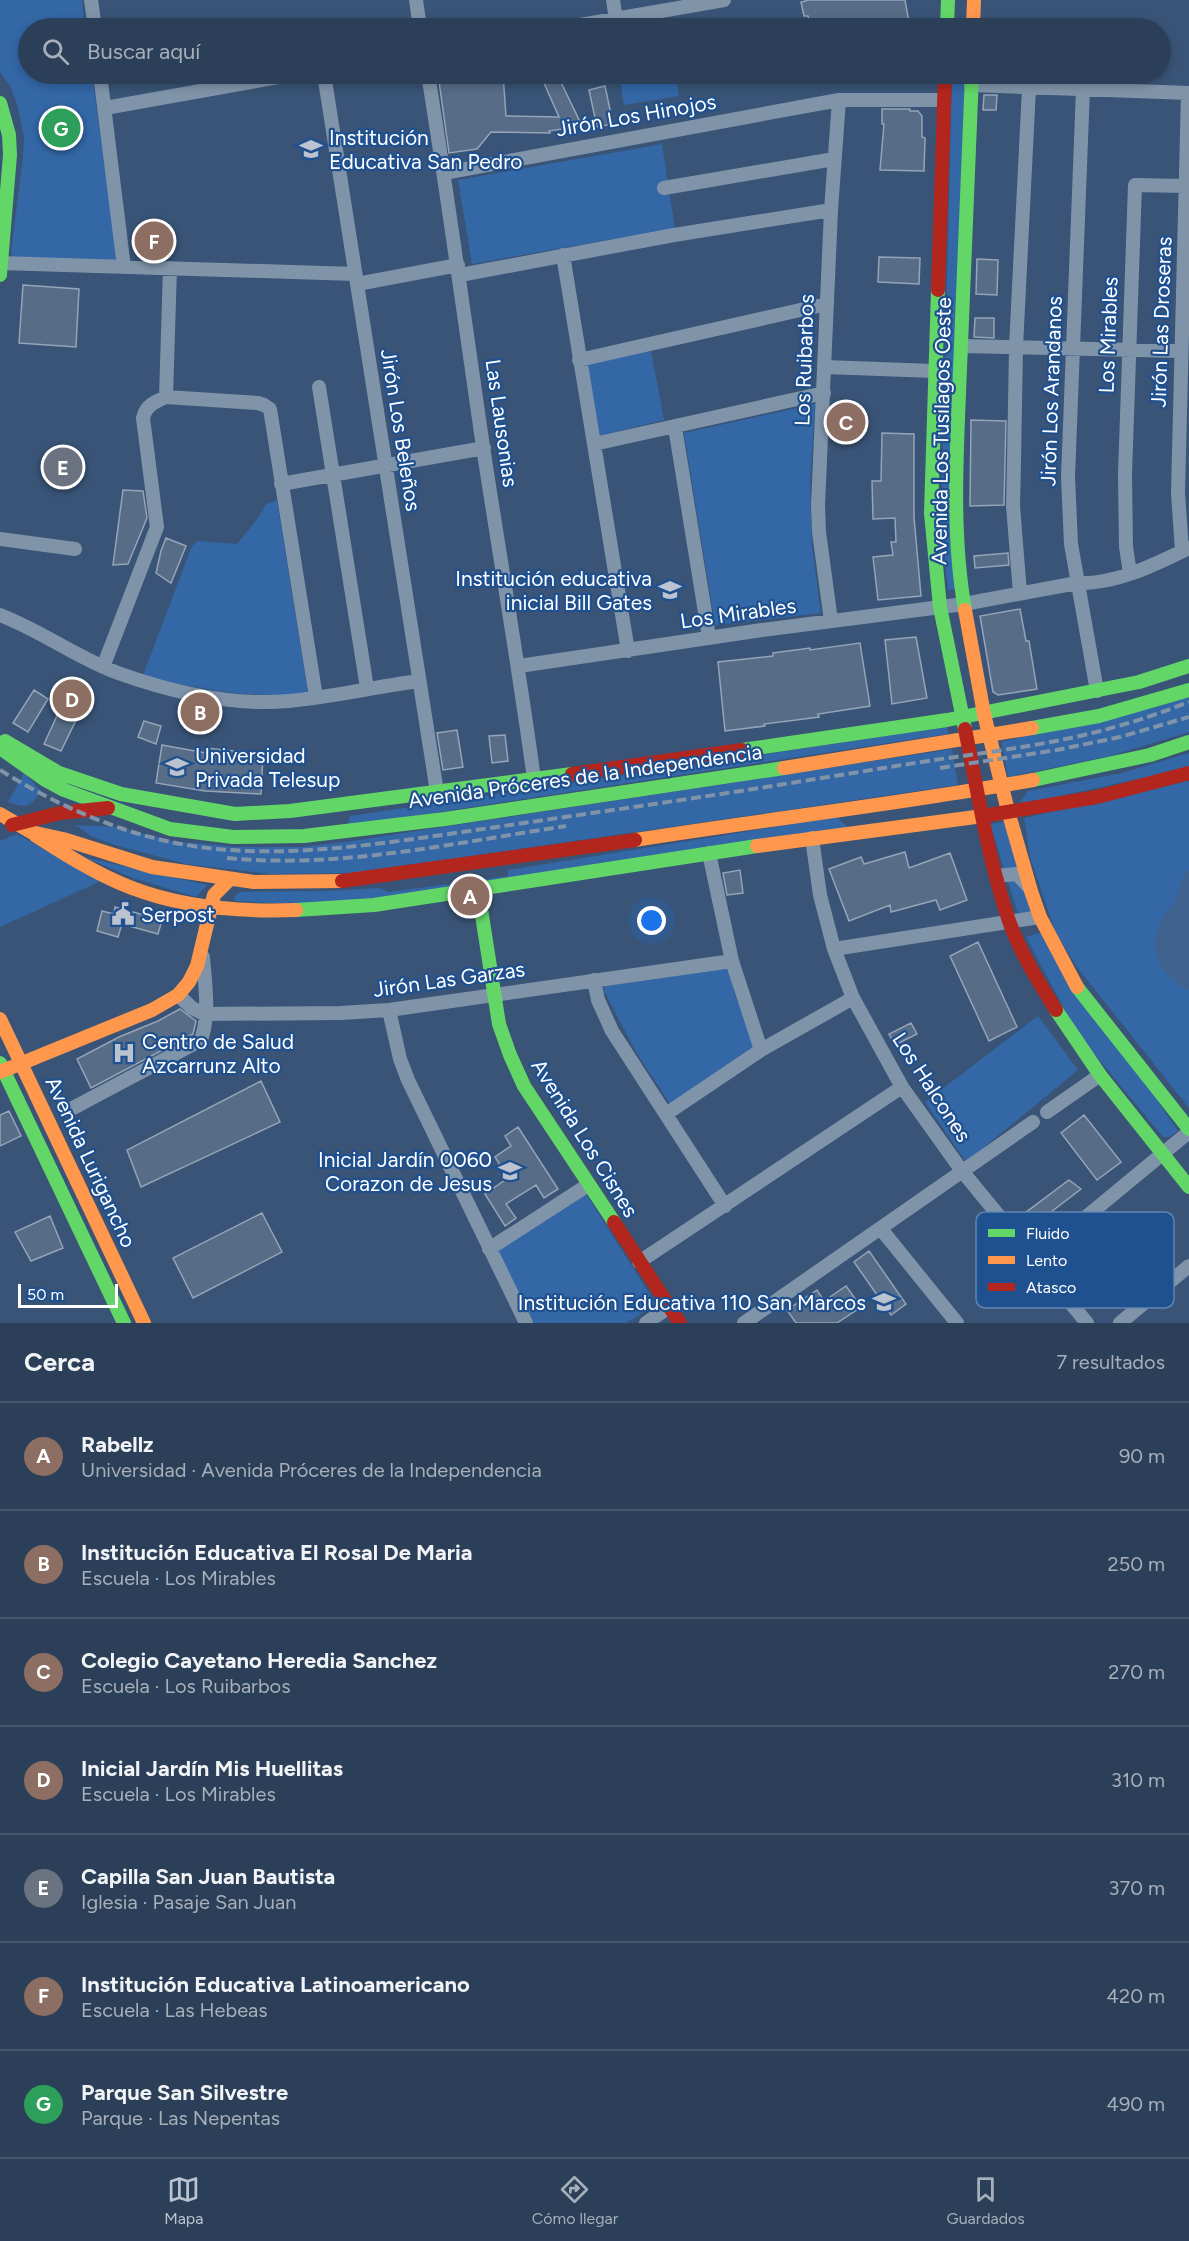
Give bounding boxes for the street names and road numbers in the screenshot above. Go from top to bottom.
street label: Jirón Los Hinojos [554,89,718,141]
street label: Jirón Las Droseras [1146,236,1176,408]
street label: Los Mirables [1093,276,1123,394]
street label: Los Ruibarbos [789,294,819,426]
street label: Jirón Los Arandanos [1035,295,1067,487]
street label: Avenida Los Tusilagos Oeste [926,297,956,565]
street label: Jirón Los Beleños [376,347,426,513]
street label: Las Lausonias [481,357,523,489]
street label: Los Mirables [678,593,798,633]
street label: Avenida Próceres de la Independencia [406,739,764,813]
street label: Jirón Las Garzas [371,956,527,1002]
street label: Los Halcones [887,1027,977,1147]
street label: Avenida Los Cisnes [526,1054,644,1222]
street label: Avenida Lurigancho [40,1073,142,1251]

